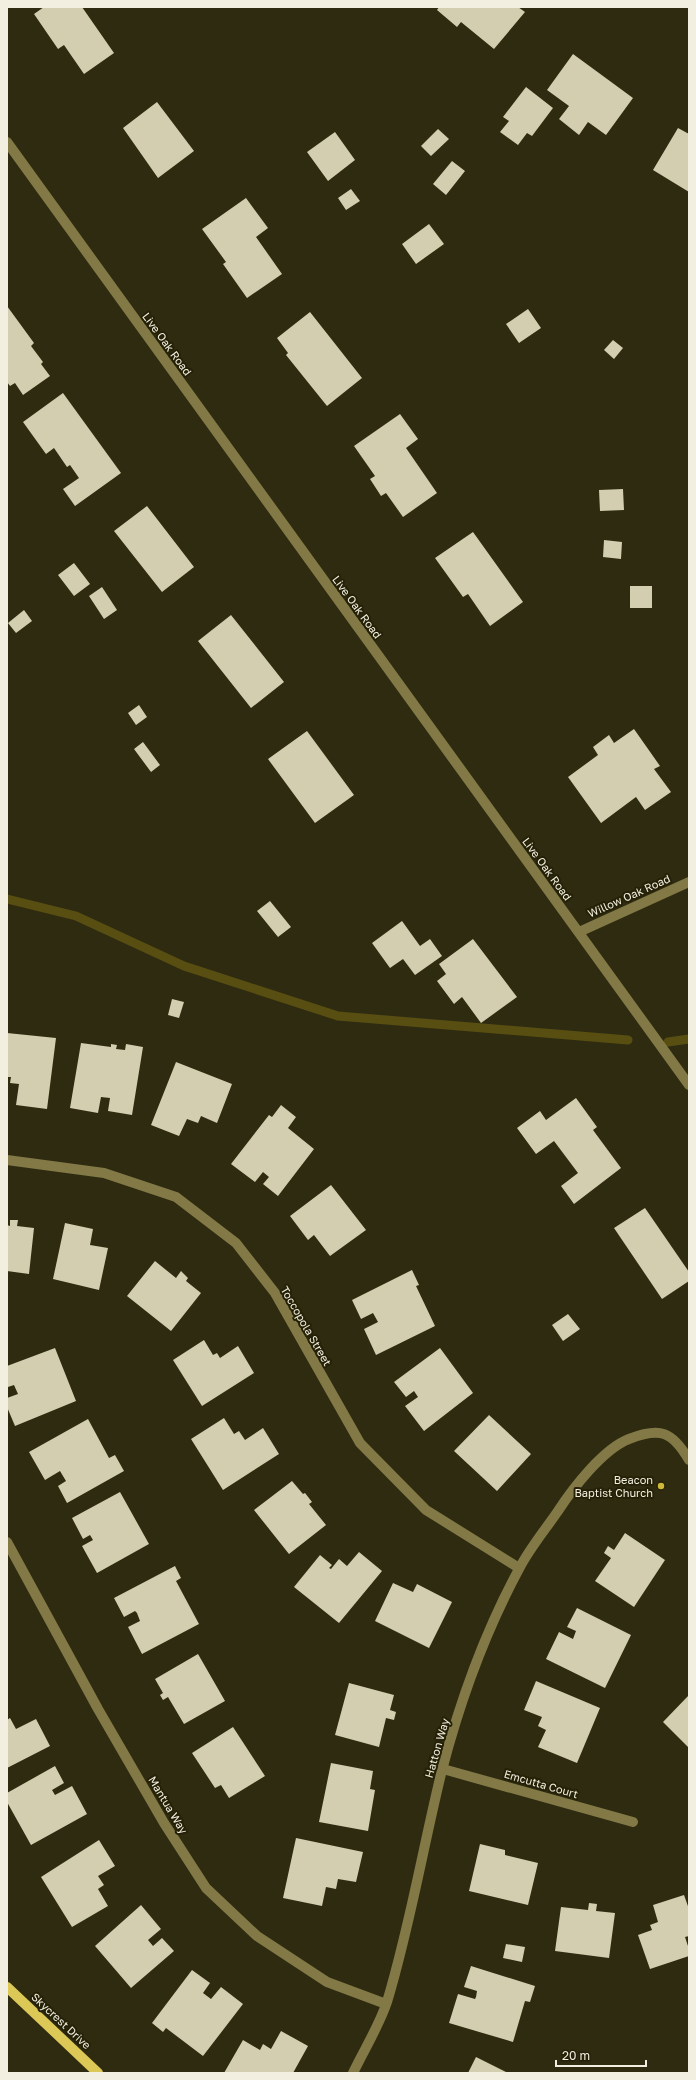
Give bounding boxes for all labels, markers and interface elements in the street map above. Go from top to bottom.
street label: Live Oak Road [140,310,195,378]
street label: Live Oak Road [330,573,385,641]
street label: Live Oak Road [520,835,575,903]
street label: Willow Oak Road [586,872,672,920]
street label: Toccopola Street [278,1284,334,1368]
place label: Beacon Baptist Church [574,1473,653,1499]
marker: Beacon Baptist Church [656,1481,666,1491]
street label: Hatton Way [422,1716,451,1779]
street label: Emcutta Court [503,1767,580,1800]
street label: Mantua Way [146,1774,191,1836]
street label: Skycrest Drive [29,1990,94,2051]
scale bar [556,2042,646,2068]
text: 20 m [562,2048,590,2063]

